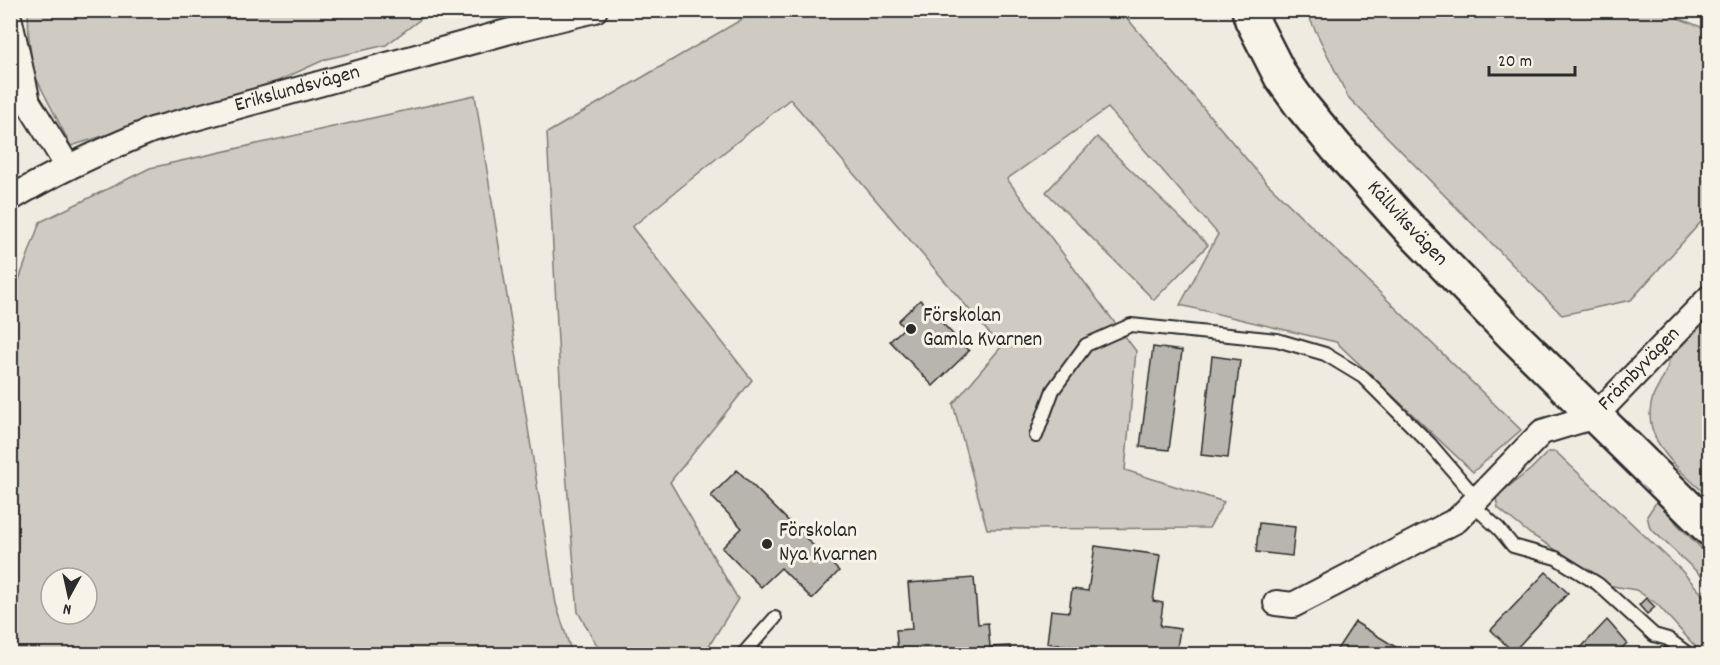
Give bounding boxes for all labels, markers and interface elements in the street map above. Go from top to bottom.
scale bar [1489,39,1574,77]
text: 20 m [1498,50,1532,75]
street label: Erikslundsvägen [232,58,363,121]
street label: Källviksvägen [1359,175,1454,274]
place label: Förskolan Gamla Kvarnen [923,302,1042,356]
street label: Främbyvägen [1592,321,1688,419]
marker: Förskolan Gamla Kvarnen [904,322,918,336]
place label: Förskolan Nya Kvarnen [779,517,877,571]
marker: Förskolan Nya Kvarnen [760,537,774,551]
north arrow [39,566,99,626]
text: N [62,596,73,620]

